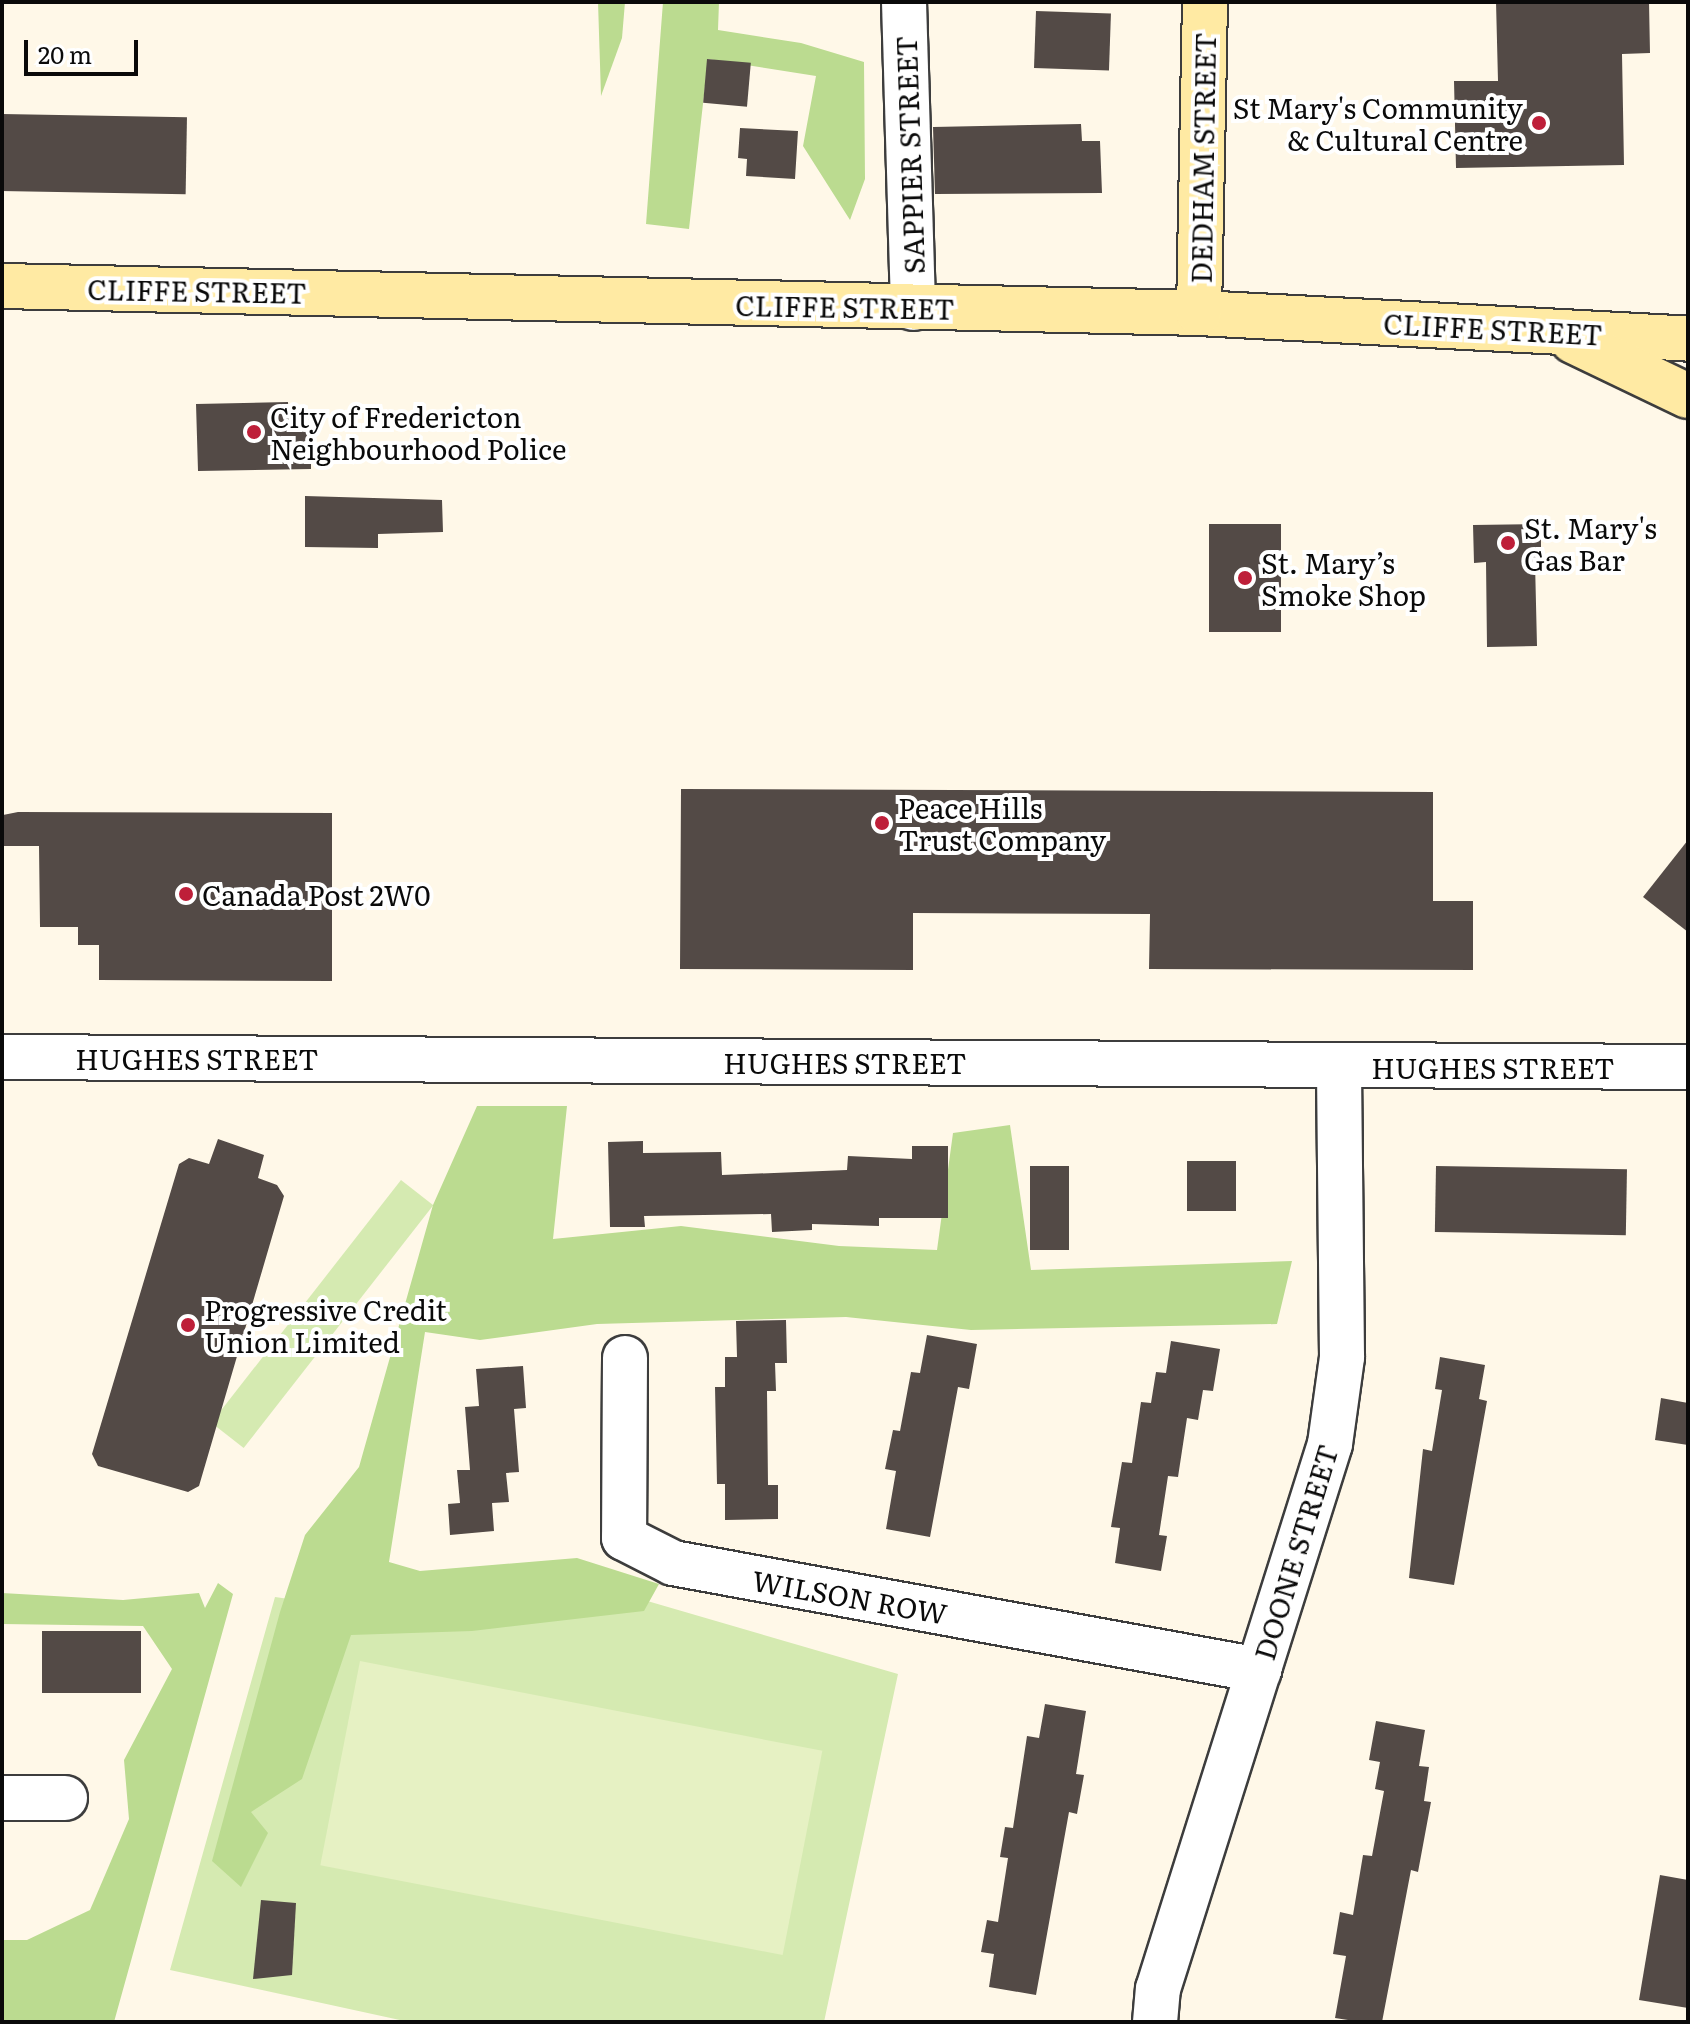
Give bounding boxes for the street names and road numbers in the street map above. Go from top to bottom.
street label: DEDHAM STREET [1183,32,1221,284]
street label: SAPPIER STREET [888,35,930,275]
street label: CLIFFE STREET [87,271,307,309]
street label: CLIFFE STREET [735,287,955,325]
street label: CLIFFE STREET [1383,305,1603,351]
street label: HUGHES STREET [75,1041,319,1075]
street label: HUGHES STREET [723,1045,967,1079]
street label: HUGHES STREET [1371,1050,1615,1084]
street label: DOONE STREET [1246,1440,1344,1664]
street label: WILSON ROW [750,1562,950,1630]

